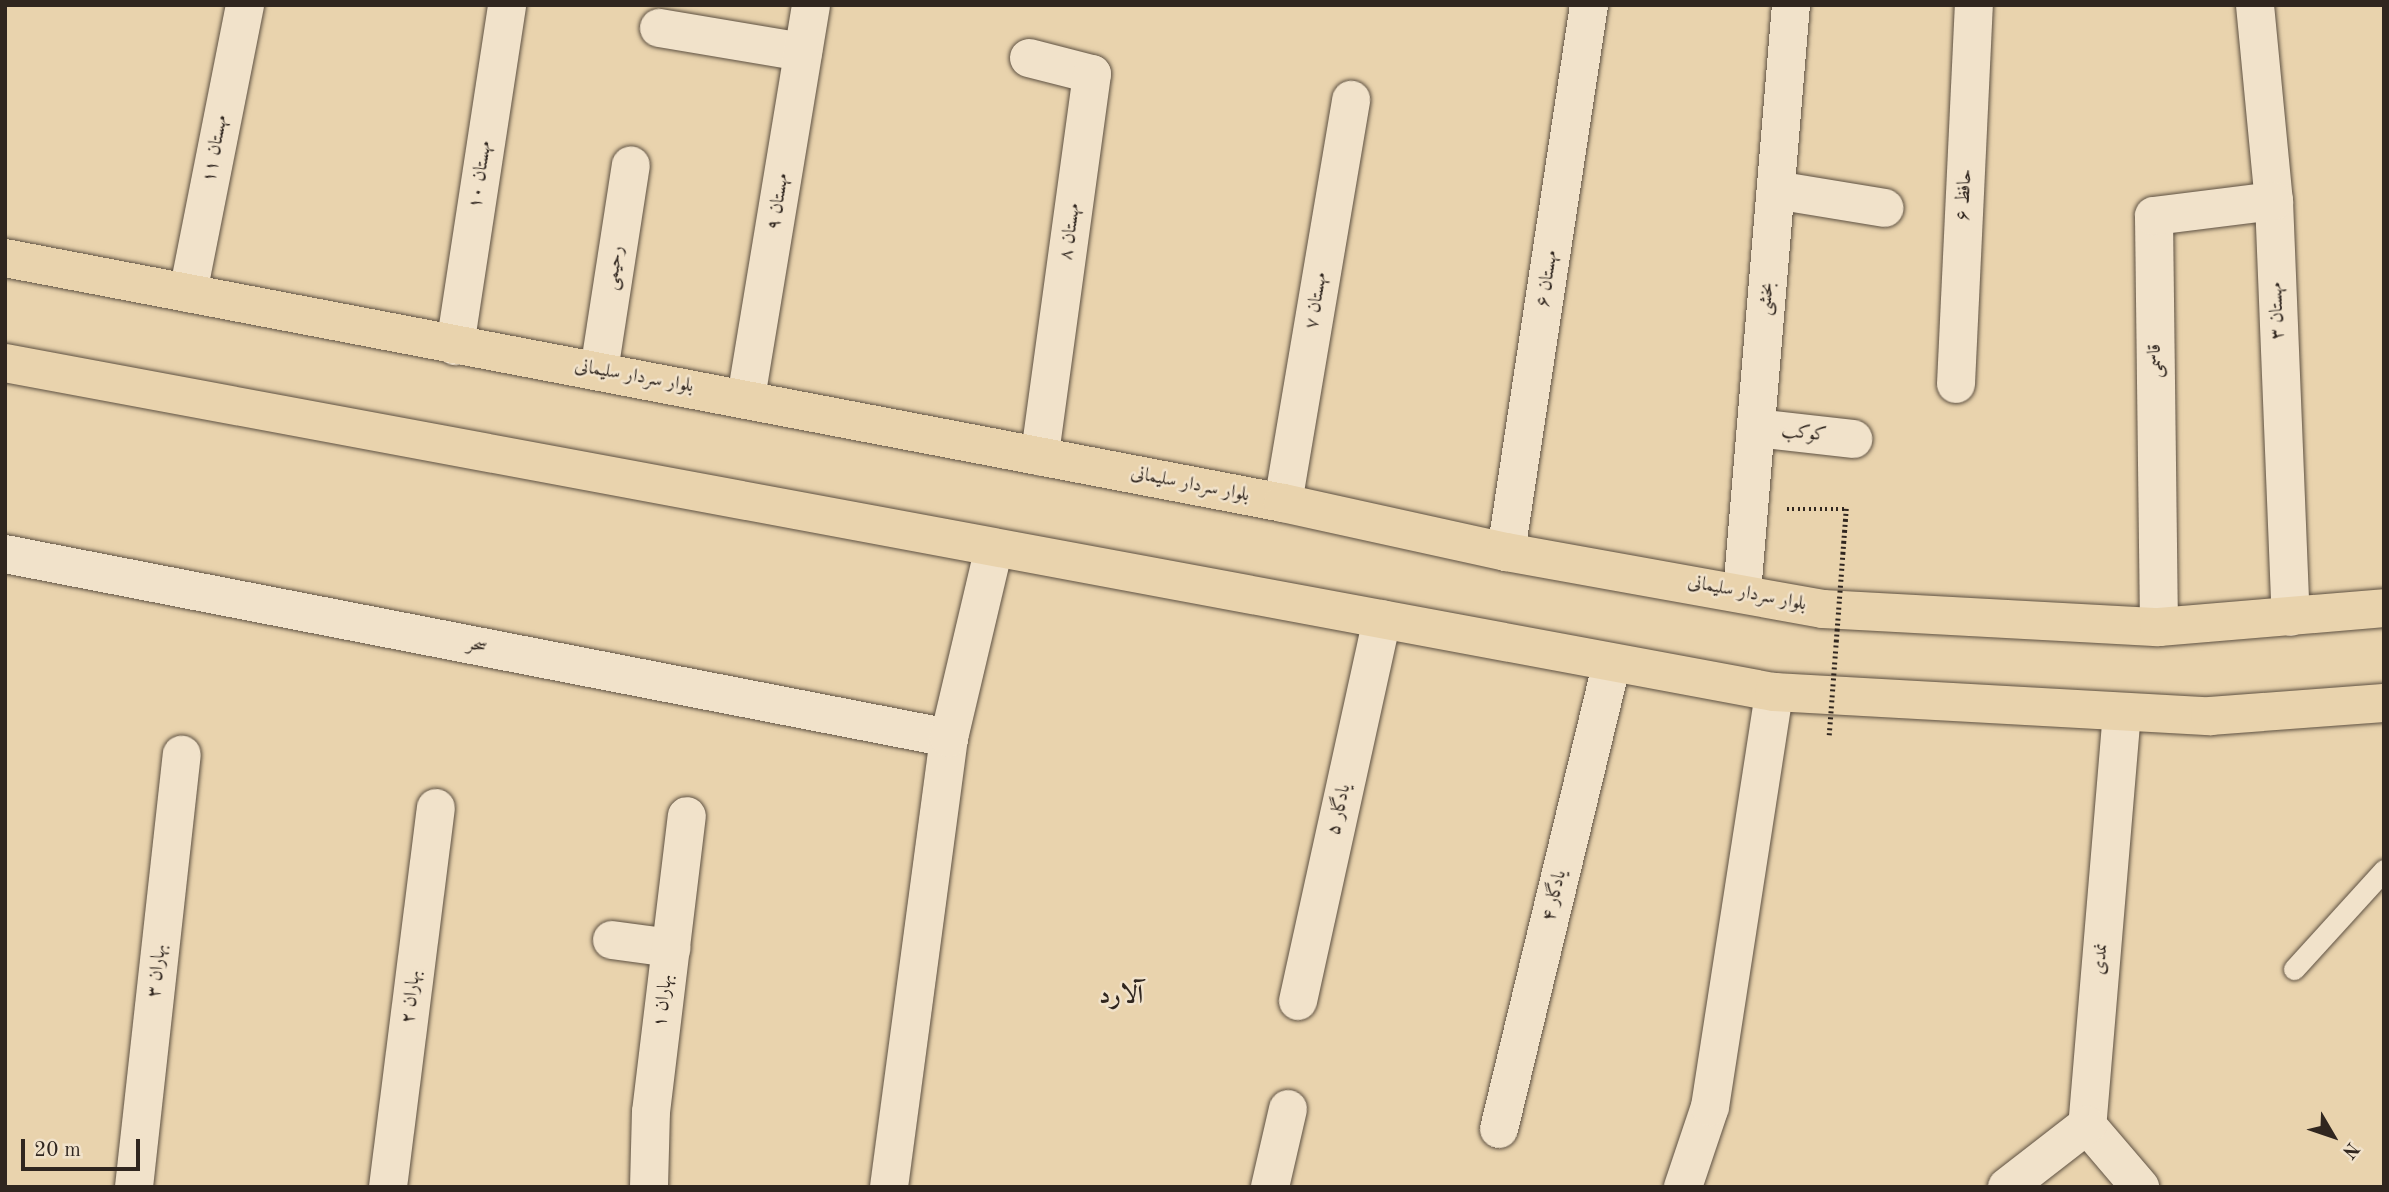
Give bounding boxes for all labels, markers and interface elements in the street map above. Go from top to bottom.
street label: مهستان ۱۱ [198,113,234,185]
street label: مهستان ۱۰ [464,140,498,210]
street label: حافظ ۶ [1952,168,1978,222]
street label: مهستان ۹ [763,172,795,232]
street label: مهستان ۸ [1056,202,1086,262]
street label: رحیمی [600,244,630,292]
street label: مهستان ۶ [1532,249,1564,309]
street label: مهستان ۷ [1301,271,1333,331]
street label: بخشی [1754,281,1780,317]
street label: مهستان ۳ [2266,282,2290,340]
street label: قاسمی [2144,344,2168,378]
street label: بلوار سردار سلیمانی [573,355,695,399]
street label: کوکب [1780,420,1828,448]
street label: بلوار سردار سلیمانی [1129,462,1251,508]
street label: بلوار سردار سلیمانی [1686,571,1808,617]
street label: سحر [465,633,489,659]
street label: یادگار ۵ [1323,782,1357,838]
street label: یادگار ۴ [1538,868,1572,924]
street label: نمدی [2088,942,2114,976]
street label: بهاران ۳ [144,943,172,999]
street label: بهاران ۲ [397,969,427,1025]
street label: بهاران ۱ [649,973,679,1029]
district label: آلارد [1099,981,1143,1013]
north arrow [2298,1101,2368,1171]
scale bar [24,1126,144,1170]
text: N [2338,1138,2362,1161]
text: 20 m [34,1140,81,1161]

